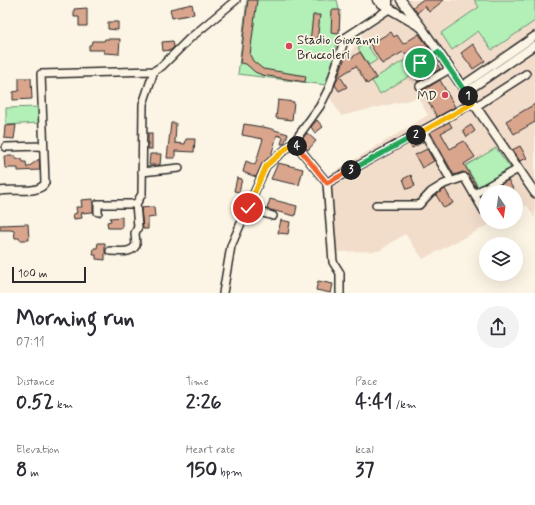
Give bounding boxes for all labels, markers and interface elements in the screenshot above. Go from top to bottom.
place label: Stadio Giovanni Bruccoleri [297,32,379,64]
marker: Stadio Giovanni Bruccoleri [284,41,294,51]
pin [403,46,437,80]
icon: arrive [409,52,431,74]
pin: 1 [458,86,478,106]
place label: MD [417,88,437,105]
text: 1 [466,89,470,103]
marker: MD [440,90,450,100]
pin: 2 [406,125,426,145]
text: 2 [413,128,419,142]
pin: 4 [287,136,307,156]
text: 4 [294,139,300,153]
pin: 3 [341,160,361,180]
text: 3 [349,163,353,177]
north arrow [479,185,523,229]
map controls [479,185,523,281]
pin [231,191,265,225]
icon: check [237,197,259,219]
button: layers [479,237,523,281]
scale bar [12,265,86,284]
text: 100 m [18,267,48,281]
text: Morning run [16,305,135,333]
button: share [477,306,519,348]
text: 07:11 [16,334,45,351]
text: Distance [16,375,55,389]
text: Time [186,375,209,389]
text: Pace [355,375,377,389]
text: 0.52 [16,389,54,416]
text: 2:26 [186,389,222,416]
text: 4:41 [355,389,393,416]
text: km [54,398,73,412]
text: /km [393,398,416,412]
text: Elevation [16,443,59,457]
text: Heart rate [186,443,235,457]
text: kcal [355,443,374,457]
text: 8 [16,457,27,484]
text: 150 [186,457,217,484]
text: 37 [355,457,374,484]
text: m [27,466,39,480]
text: bpm [217,466,242,480]

